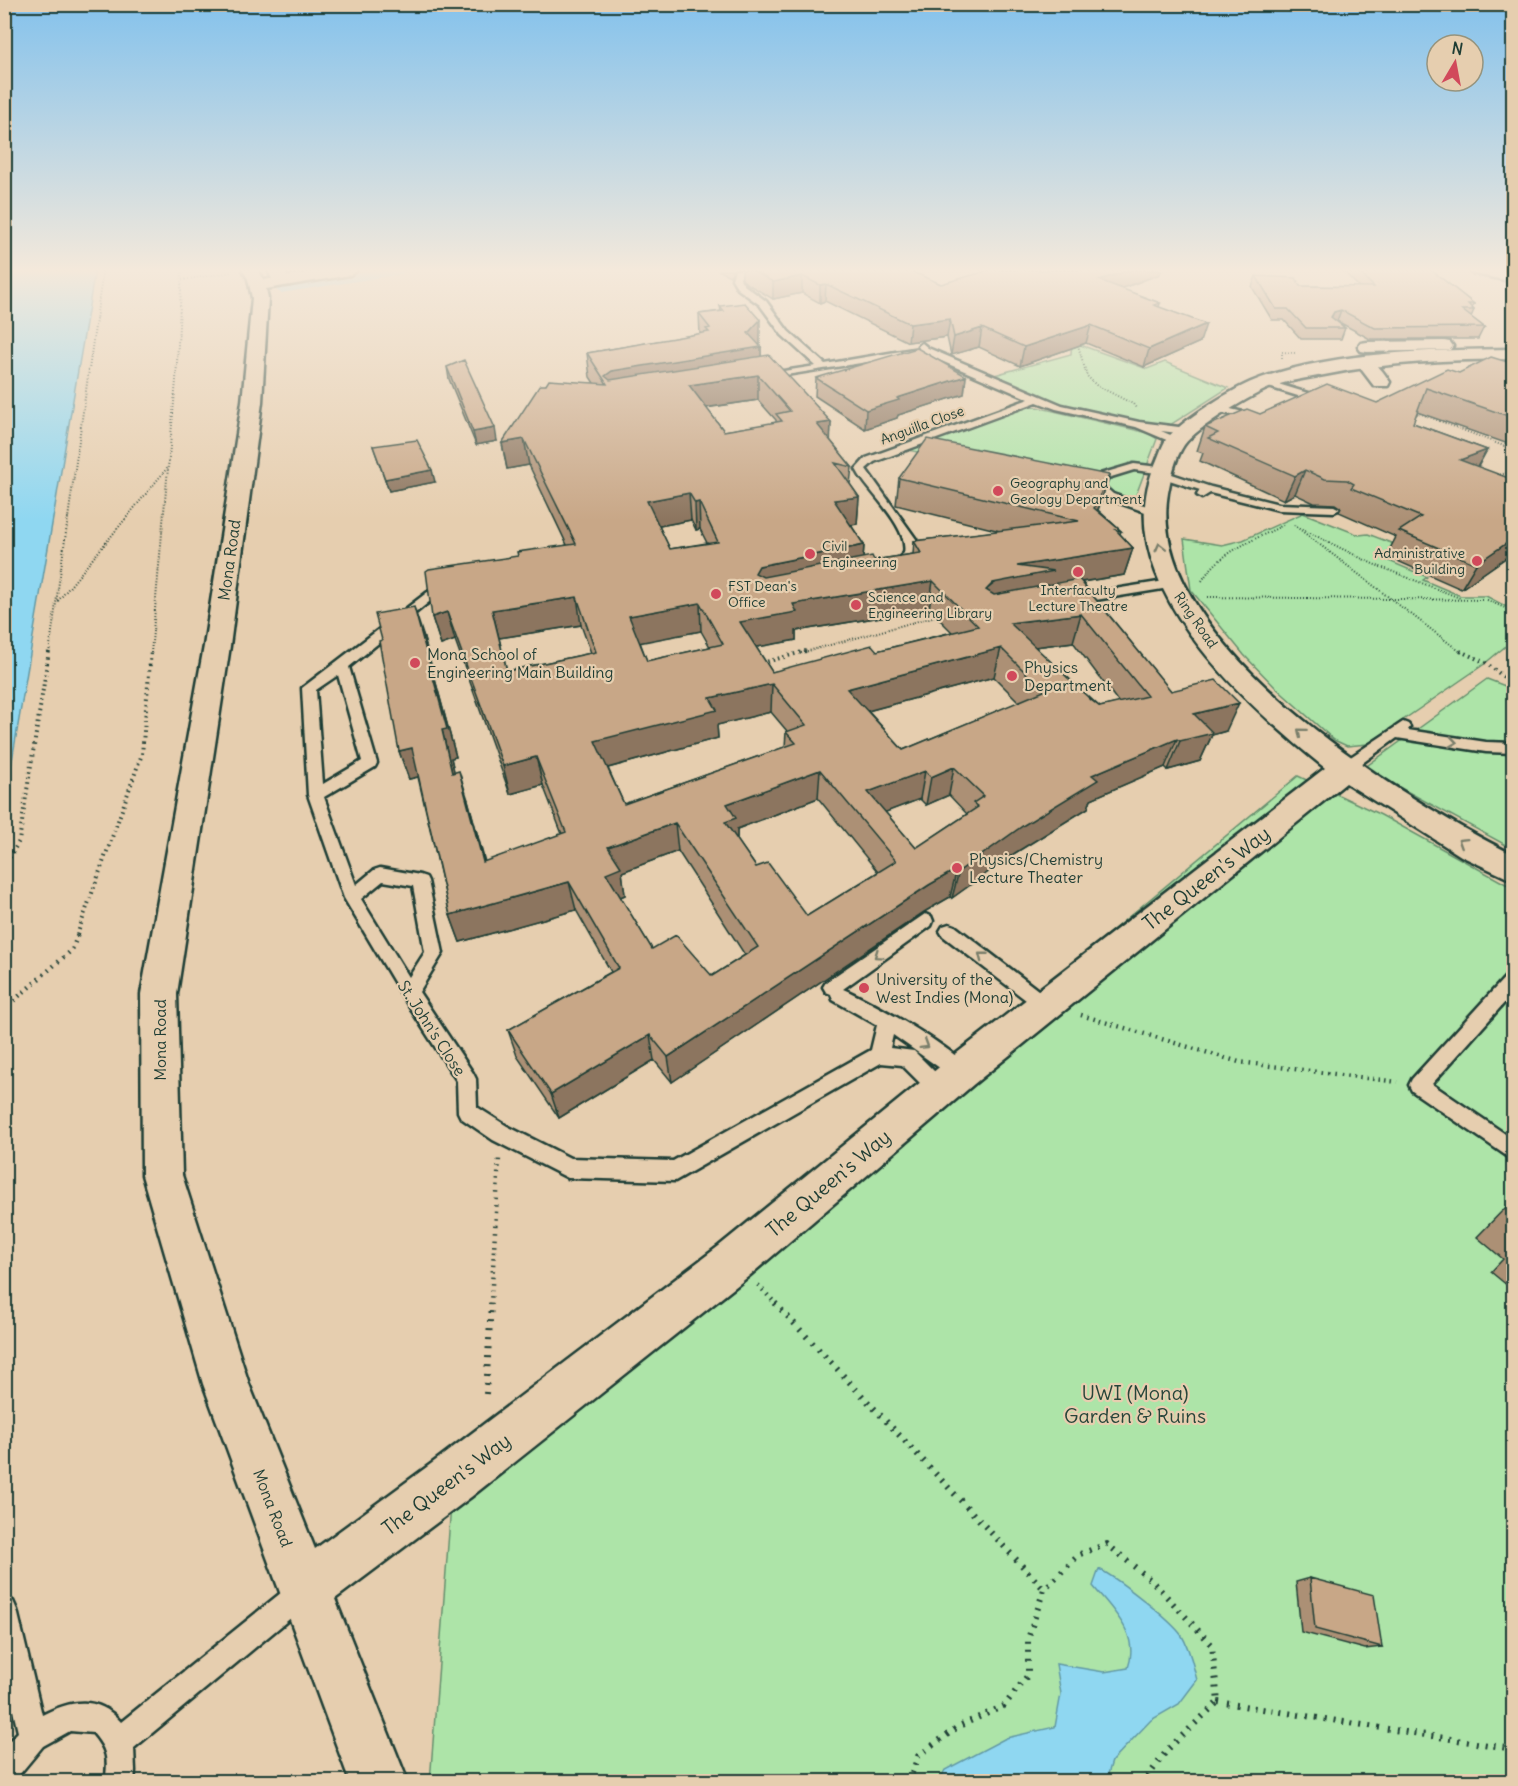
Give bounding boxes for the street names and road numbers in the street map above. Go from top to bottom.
street label: Anguilla Close [878,402,966,448]
street label: Mona Road [213,518,245,602]
street label: Ring Road [1170,589,1222,651]
street label: The Queen's Way [1137,820,1275,936]
street label: St. John's Close [394,977,470,1079]
street label: Mona Road [150,999,170,1081]
street label: The Queen's Way [761,1124,895,1242]
street label: The Queen's Way [377,1427,515,1541]
street label: Mona Road [249,1466,297,1550]

